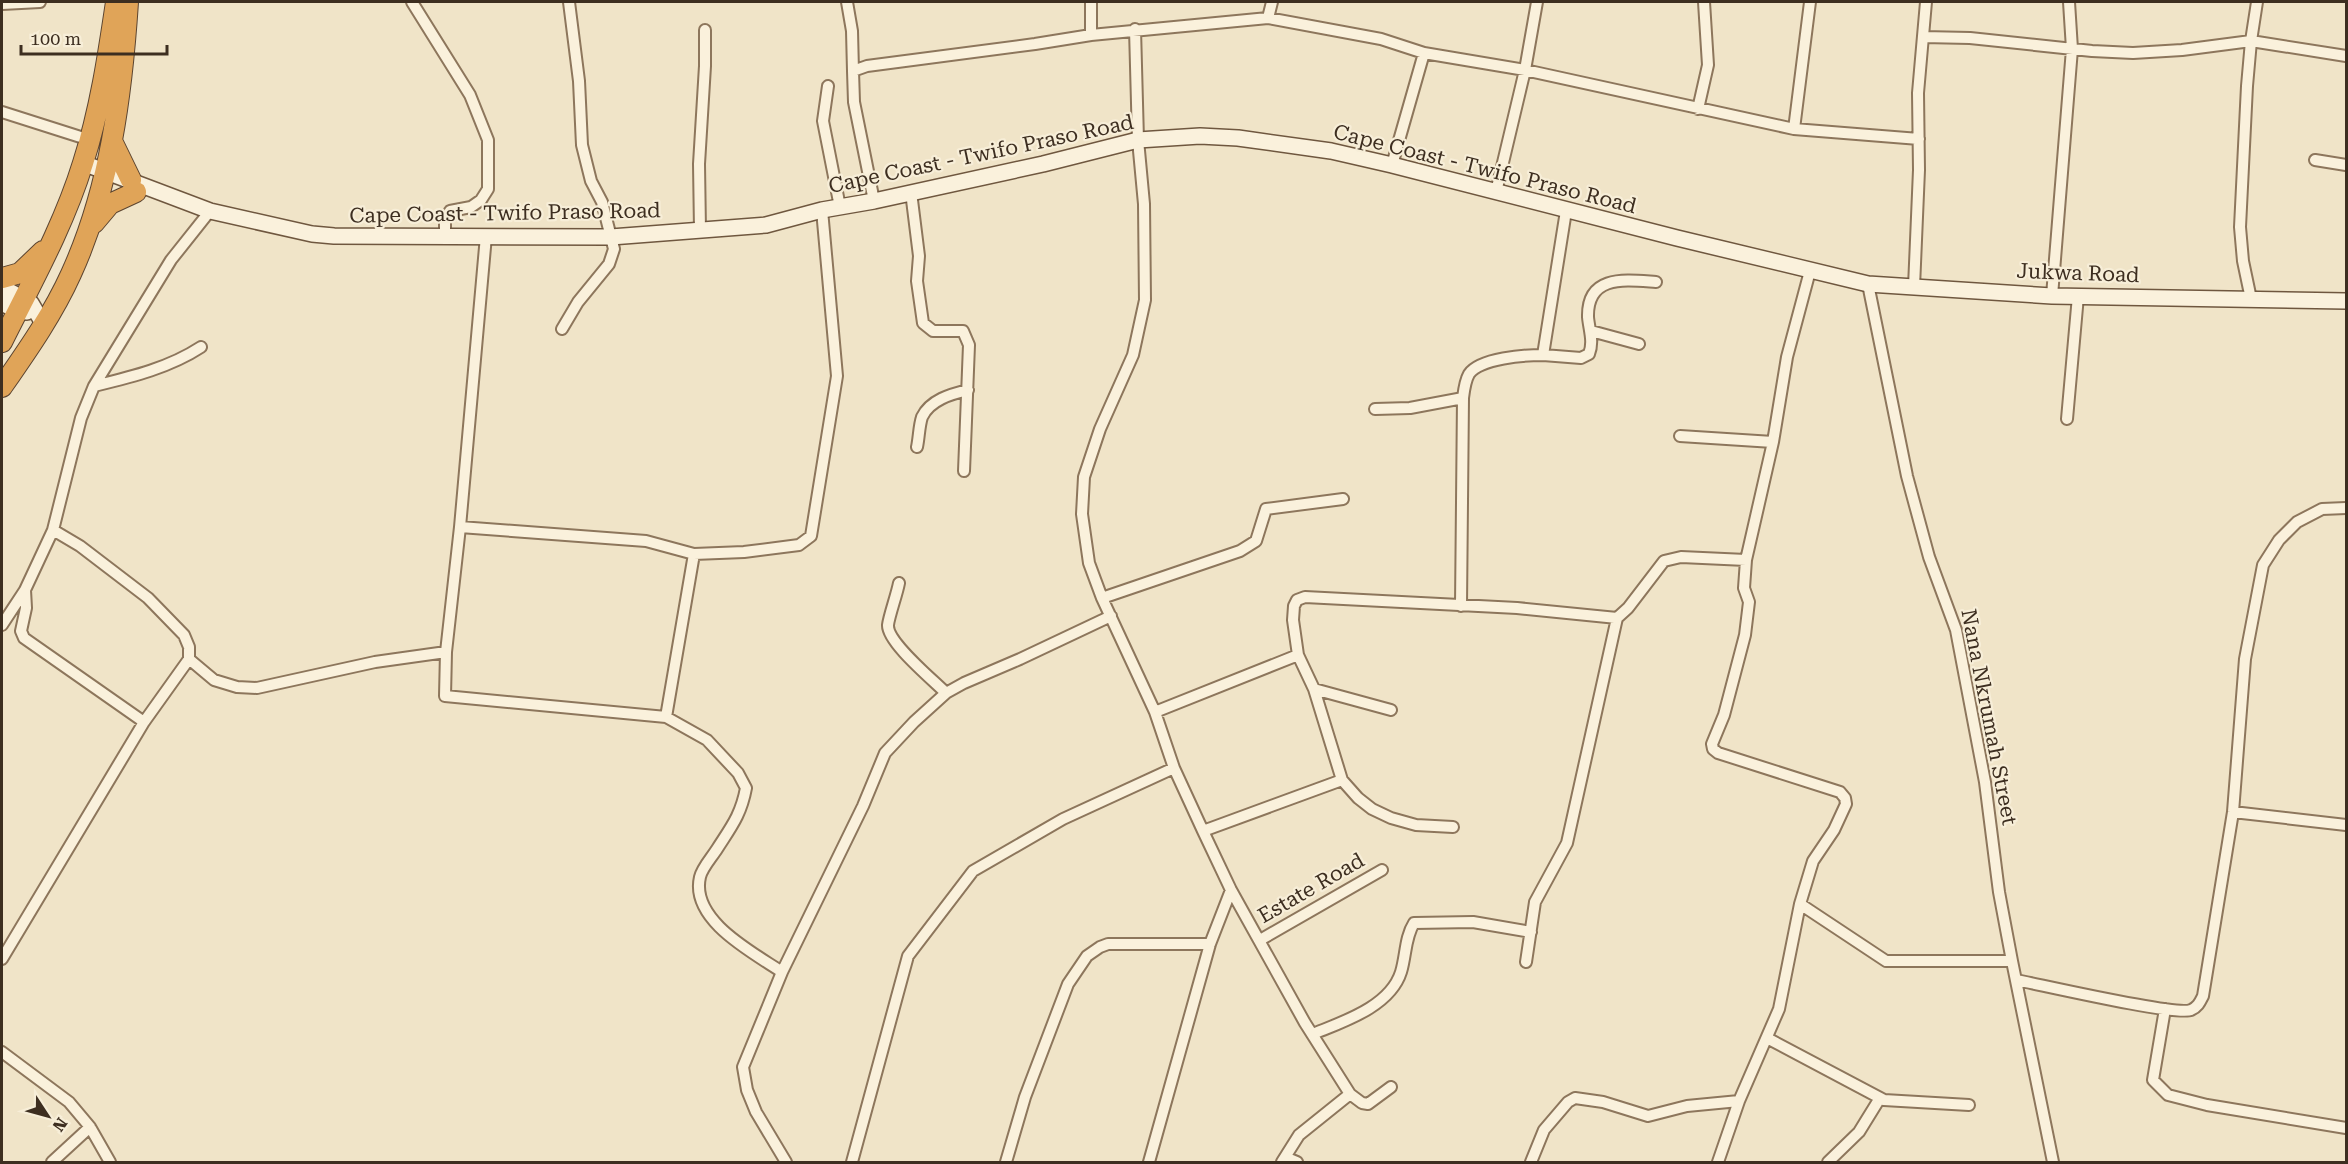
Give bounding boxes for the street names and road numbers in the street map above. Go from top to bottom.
street label: Cape Coast - Twifo Praso Road [826,110,1136,198]
street label: Cape Coast - Twifo Praso Road [1331,120,1639,218]
street label: Cape Coast - Twifo Praso Road [349,198,661,228]
street label: Jukwa Road [2016,259,2140,287]
street label: Nana Nkrumah Street [1956,607,2022,827]
street label: Estate Road [1254,848,1369,928]

